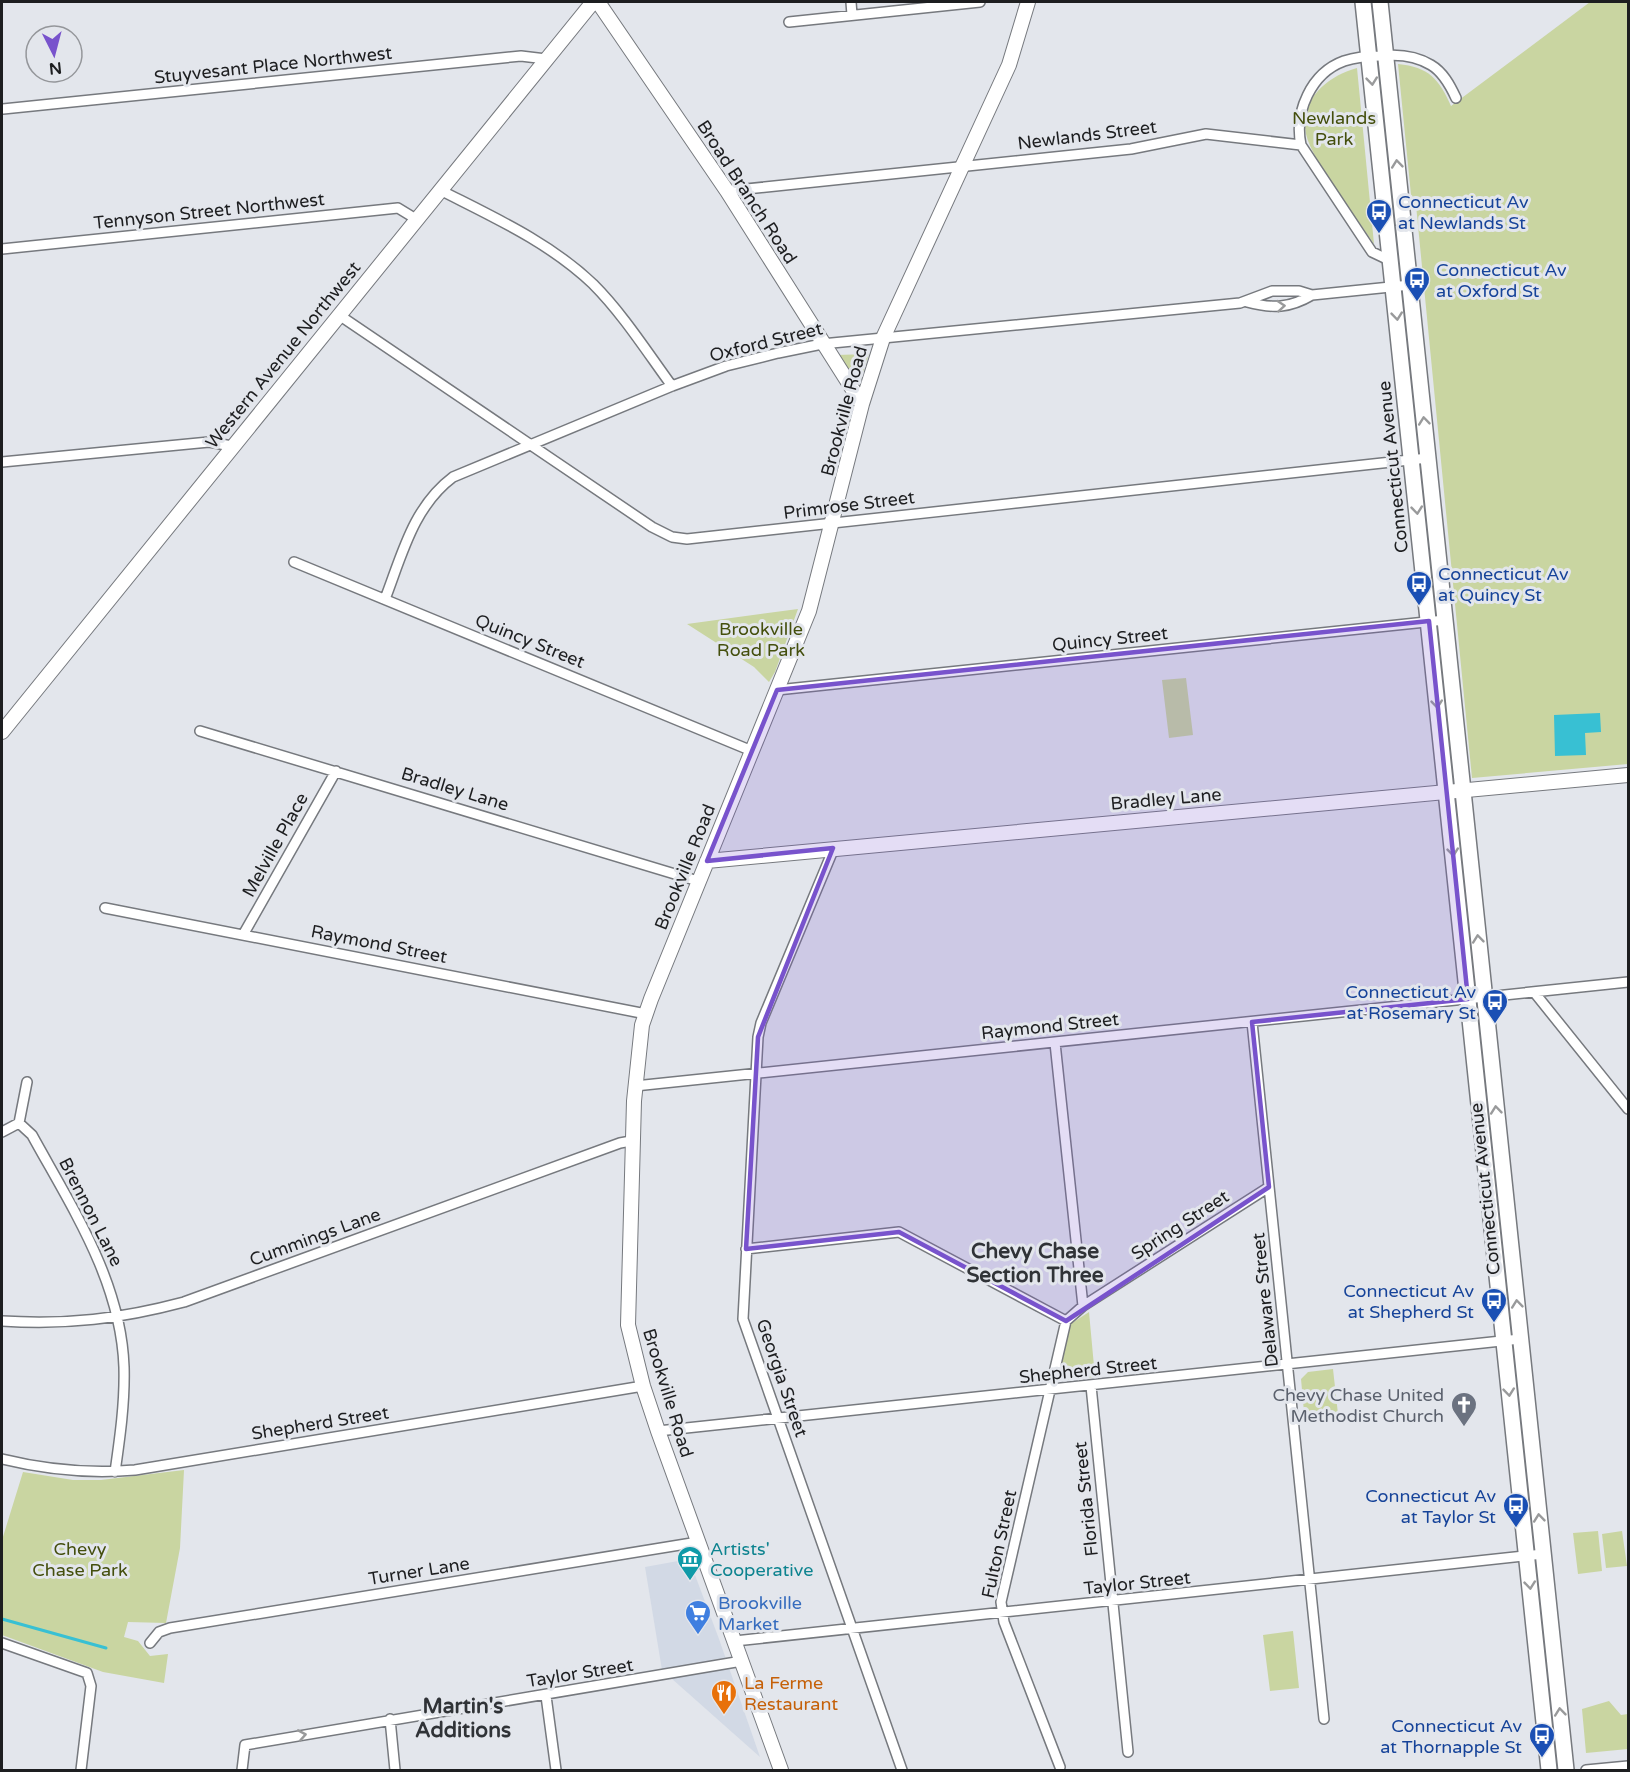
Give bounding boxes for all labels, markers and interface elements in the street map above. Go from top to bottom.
north arrow [24,24,84,84]
street label: Stuyvesant Place Northwest [153,42,393,88]
text: N [48,57,63,79]
one-way arrow [1365,76,1378,85]
park label: Newlands Park [1292,107,1376,150]
street label: Broad Branch Road [692,116,802,268]
street label: Newlands Street [1016,116,1158,154]
one-way arrow [1391,160,1403,169]
street label: Tennyson Street Northwest [92,188,326,234]
place label: Connecticut Av at Newlands St [1398,191,1529,234]
bus stop icon: Connecticut Av at Newlands St [1364,197,1394,235]
street label: Western Avenue Northwest [201,257,365,453]
place label: Connecticut Av at Oxford St [1436,259,1567,302]
bus stop icon: Connecticut Av at Oxford St [1402,265,1432,303]
one-way arrow [1276,300,1286,313]
one-way arrow [1390,312,1402,321]
street label: Oxford Street [707,317,825,367]
street label: Brookville Road [816,344,872,478]
street label: Connecticut Avenue [1373,380,1413,554]
one-way arrow [1418,416,1431,425]
street label: Primrose Street [782,486,916,524]
one-way arrow [1410,506,1423,515]
place label: Connecticut Av at Quincy St [1438,563,1569,606]
bus stop icon: Connecticut Av at Quincy St [1404,569,1434,607]
street label: Quincy Street [472,609,588,673]
park label: Brookville Road Park [717,618,805,661]
street label: Quincy Street [1051,622,1169,656]
one-way arrow [1430,700,1443,709]
street label: Bradley Lane [399,762,511,816]
street label: Bradley Lane [1110,783,1222,815]
street label: Melville Place [237,789,313,901]
street label: Brookville Road [650,801,720,933]
one-way arrow [1446,847,1459,856]
street label: Raymond Street [309,920,449,968]
one-way arrow [1473,935,1485,944]
place label: Connecticut Av at Rosemary St [1345,981,1476,1024]
bus stop icon: Connecticut Av at Rosemary St [1480,987,1510,1025]
street label: Raymond Street [980,1008,1120,1044]
street label: Connecticut Avenue [1465,1102,1505,1276]
one-way arrow [1490,1105,1503,1114]
street label: Brennon Lane [54,1154,128,1270]
street label: Spring Street [1127,1185,1233,1265]
street label: Cummings Lane [246,1203,384,1271]
street label: Delaware Street [1247,1232,1283,1368]
district label: Chevy Chase Section Three [966,1239,1104,1288]
place label: Connecticut Av at Shepherd St [1343,1280,1474,1323]
bus stop icon: Connecticut Av at Shepherd St [1479,1286,1509,1324]
one-way arrow [1511,1299,1524,1308]
street label: Georgia Street [752,1316,813,1440]
street label: Brookville Road [638,1326,698,1460]
street label: Shepherd Street [1018,1352,1158,1388]
place label: Chevy Chase United Methodist Church [1272,1384,1444,1427]
one-way arrow [1503,1387,1515,1396]
church icon: Chevy Chase United Methodist Church [1449,1390,1479,1428]
street label: Shepherd Street [250,1401,390,1445]
street label: Florida Street [1069,1440,1103,1557]
place label: Connecticut Av at Taylor St [1365,1485,1496,1528]
street label: Fulton Street [977,1488,1021,1600]
bus stop icon: Connecticut Av at Taylor St [1501,1491,1531,1529]
one-way arrow [1533,1514,1546,1523]
park label: Chevy Chase Park [32,1538,128,1581]
place label: Artists' Cooperative [710,1538,813,1581]
museum icon: Artists' Cooperative [675,1544,705,1582]
street label: Turner Lane [367,1552,471,1590]
street label: Taylor Street [1082,1566,1192,1600]
one-way arrow [1523,1581,1536,1590]
place label: Brookville Market [718,1592,802,1635]
supermarket icon: Brookville Market [683,1598,713,1636]
street label: Taylor Street [525,1654,635,1692]
place label: La Ferme Restaurant [744,1672,838,1715]
restaurant icon: La Ferme Restaurant [709,1678,739,1716]
district label: Martin's Additions [415,1694,511,1743]
one-way arrow [1554,1708,1567,1717]
place label: Connecticut Av at Thornapple St [1380,1715,1522,1758]
bus stop icon: Connecticut Av at Thornapple St [1527,1721,1557,1759]
one-way arrow [297,1729,307,1742]

